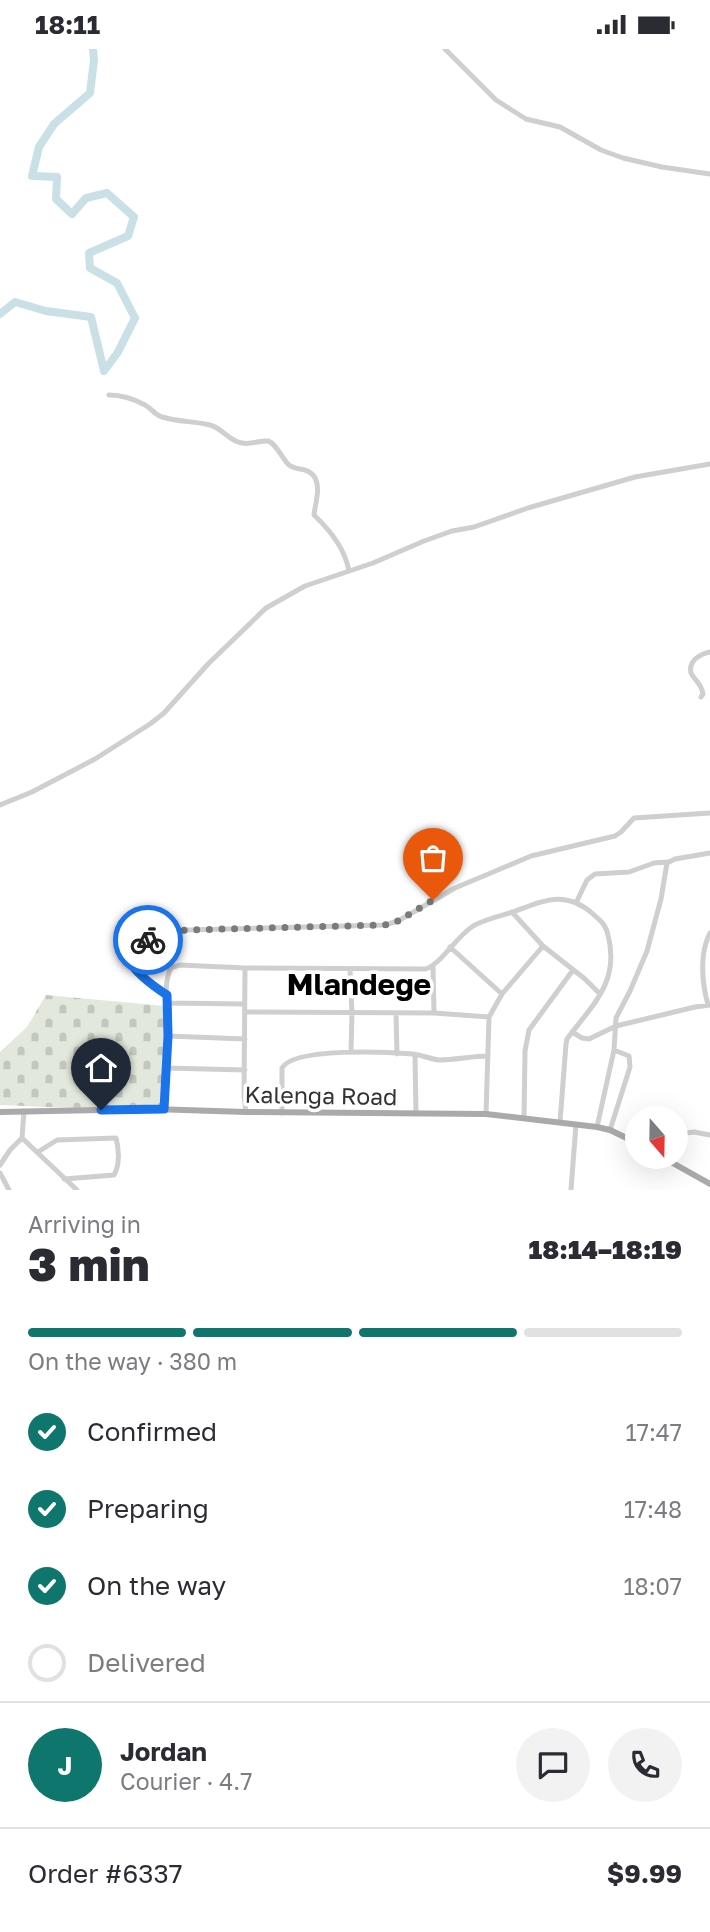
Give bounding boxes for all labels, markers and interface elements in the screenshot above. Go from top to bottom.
text: 18:11 [35,9,100,40]
pin [403,828,463,900]
icon: bag [414,839,452,877]
courier [113,905,183,975]
icon: bike [129,921,167,959]
district label: Mlandege [287,966,431,1002]
pin [71,1038,131,1110]
icon: home [82,1049,120,1087]
street label: Kalenga Road [245,1080,397,1110]
north arrow [625,1106,688,1169]
map controls [625,1106,688,1169]
text: Arriving in [28,1210,141,1238]
text: 18:14–18:19 [529,1234,682,1265]
text: 3 min [28,1236,150,1291]
text: On the way · 380 m [28,1347,237,1375]
icon: check [28,1413,66,1451]
text: Confirmed [87,1416,217,1447]
text: 17:47 [626,1418,682,1446]
icon: check [28,1490,66,1528]
text: Preparing [87,1493,209,1524]
text: 17:48 [624,1495,682,1523]
icon: check [28,1567,66,1605]
text: On the way [87,1570,226,1601]
text: 18:07 [623,1572,682,1600]
text: Delivered [87,1647,206,1678]
button: chat [516,1728,590,1802]
button: phone [608,1728,682,1802]
text: Jordan [120,1736,207,1767]
text: J [58,1750,72,1781]
text: Courier · 4.7 [120,1767,252,1795]
text: Order #6337 [28,1858,182,1889]
text: $9.99 [607,1858,682,1889]

